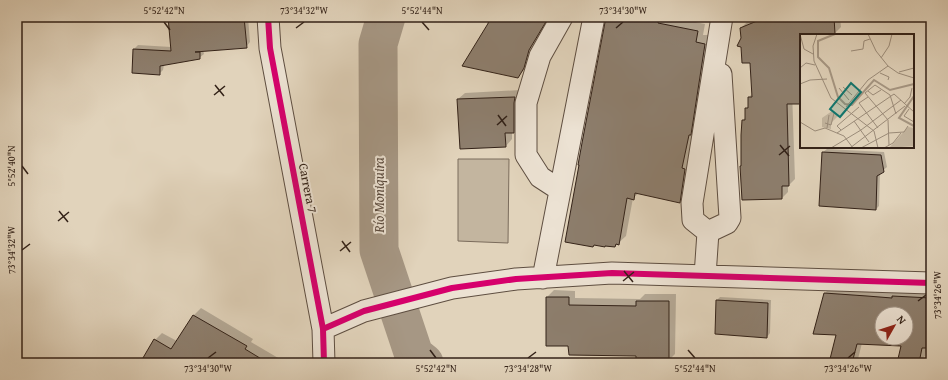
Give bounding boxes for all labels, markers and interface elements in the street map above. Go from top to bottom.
text: 5°52'42"N [143,3,185,18]
text: 73°34'32"W [280,3,328,18]
text: 5°52'44"N [401,3,443,18]
text: 73°34'30"W [599,3,647,18]
inset map [800,34,914,148]
text: 5°52'40"N [4,145,19,187]
water label: Río Moniquira [369,157,389,234]
street label: Carrera 7 [294,161,322,215]
text: 73°34'32"W [4,226,19,274]
text: 73°34'26"W [930,271,945,319]
north arrow [874,306,914,346]
text: N [893,312,911,328]
text: 73°34'30"W [184,361,232,376]
text: 5°52'42"N [415,361,457,376]
text: 73°34'28"W [504,361,552,376]
text: 5°52'44"N [674,361,716,376]
text: 73°34'26"W [824,361,872,376]

